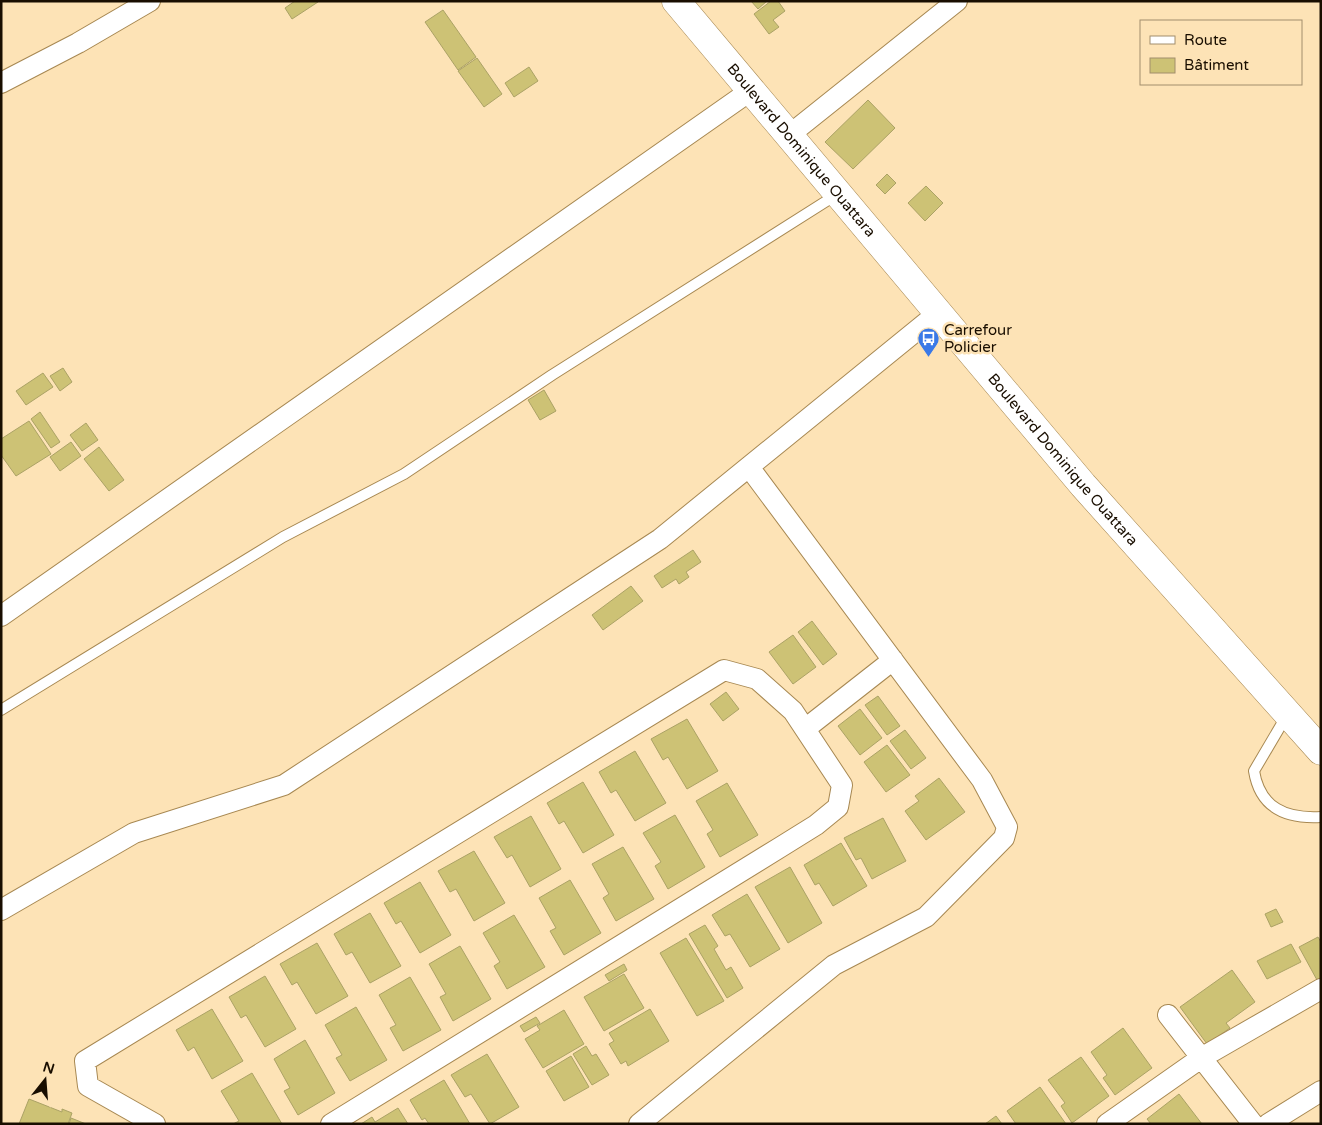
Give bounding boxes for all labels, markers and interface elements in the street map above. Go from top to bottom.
legend [1140,20,1302,85]
text: Route [1184,31,1227,49]
text: Bâtiment [1184,56,1249,74]
street label: Boulevard Dominique Ouattara [723,60,880,241]
place label: Carrefour Policier [944,321,1012,356]
bus stop icon: Carrefour Policier [916,327,940,358]
street label: Boulevard Dominique Ouattara [984,370,1142,549]
north arrow [20,1055,70,1105]
text: N [41,1058,57,1078]

